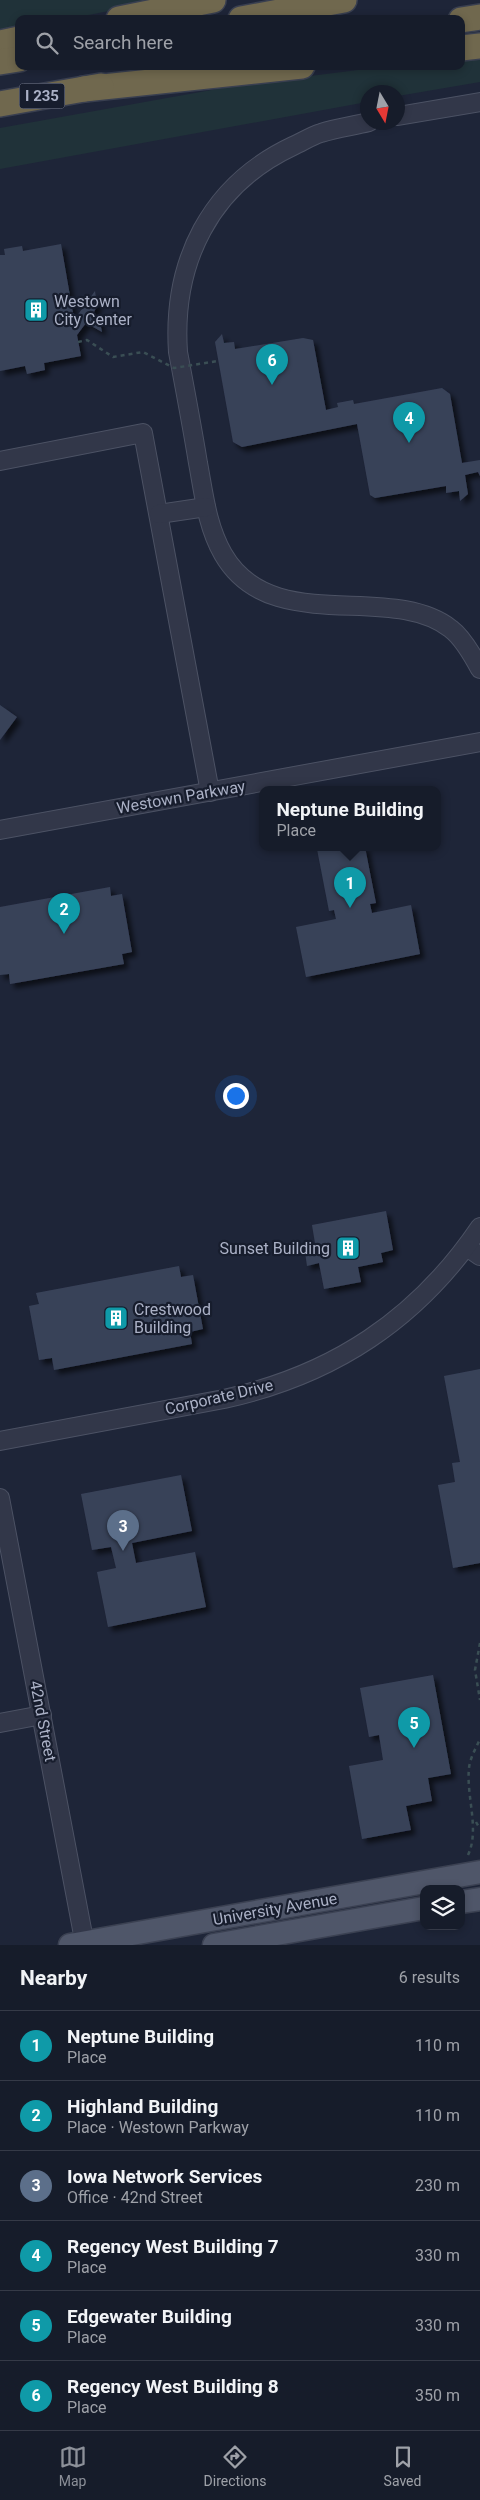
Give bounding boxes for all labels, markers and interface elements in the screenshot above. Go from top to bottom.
search box [15,15,465,70]
icon: search [33,29,61,57]
text: Search here [73,31,173,54]
road number: I 235 [20,84,64,108]
north arrow [360,85,405,130]
place label: Westown City Center [54,292,133,329]
building icon: Westown City Center [23,297,49,323]
pin: 6 [256,344,288,385]
pin: 4 [393,402,425,443]
street label: Westown Parkway [115,776,247,818]
popup [259,786,441,851]
text: Neptune Building [276,798,424,821]
text: Place [276,821,316,840]
pin: 1 [334,867,366,908]
pin: 2 [48,893,80,934]
your location [223,1083,249,1109]
building icon: Sunset Building [335,1235,361,1261]
place label: Sunset Building [220,1239,330,1258]
place label: Crestwood Building [134,1300,211,1337]
building icon: Crestwood Building [103,1305,129,1331]
street label: Corporate Drive [163,1375,275,1419]
pin: 3 [107,1510,139,1551]
street label: 42nd Street [26,1679,60,1763]
pin: 5 [398,1707,430,1748]
map controls [420,1885,465,1930]
button: layers [420,1885,465,1930]
street label: University Avenue [211,1889,339,1929]
text: Nearby [20,1966,87,1990]
text: 6 results [399,1968,460,1987]
text: Neptune Building [67,2025,214,2048]
text: 1 [31,2036,41,2055]
text: 110 m [415,2036,460,2055]
text: Place [67,2048,107,2067]
text: Highland Building [67,2095,218,2118]
text: 2 [31,2106,41,2125]
text: 110 m [415,2106,460,2125]
text: Place · Westown Parkway [67,2118,249,2137]
text: Iowa Network Services [67,2165,262,2188]
text: 3 [31,2176,41,2195]
text: 230 m [415,2176,460,2195]
text: Office · 42nd Street [67,2188,203,2207]
text: Regency West Building 7 [67,2235,279,2258]
text: 4 [31,2246,41,2265]
text: 330 m [415,2246,460,2265]
text: Place [67,2258,107,2277]
text: Edgewater Building [67,2305,232,2328]
text: 5 [31,2316,41,2335]
text: 330 m [415,2316,460,2335]
text: Place [67,2328,107,2347]
text: Regency West Building 8 [67,2375,279,2398]
text: 6 [31,2386,41,2405]
text: 350 m [415,2386,460,2405]
text: Place [67,2398,107,2417]
tab: Map [59,2443,87,2489]
tab: Directions [204,2443,267,2489]
tab: Saved [384,2443,421,2489]

